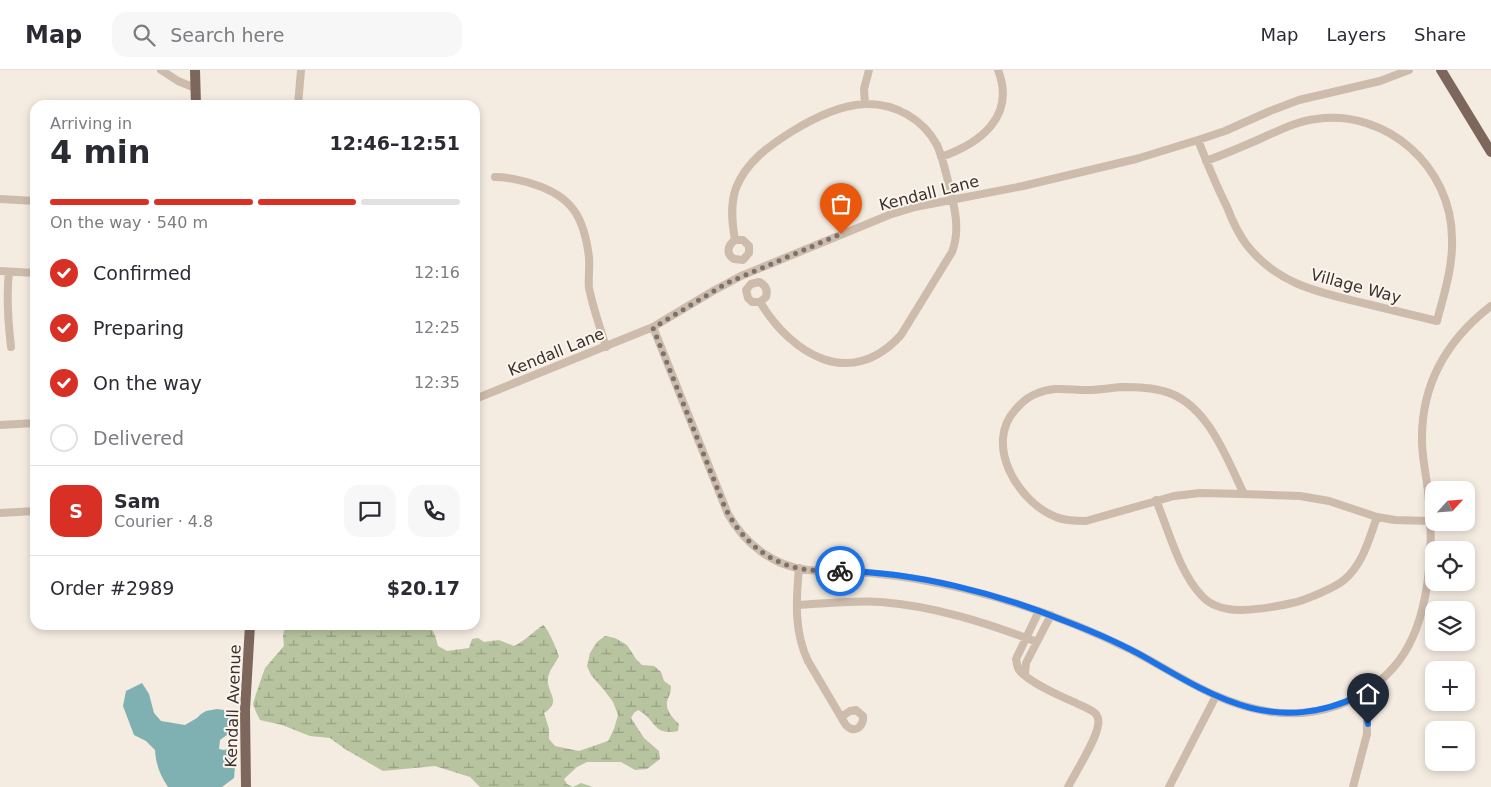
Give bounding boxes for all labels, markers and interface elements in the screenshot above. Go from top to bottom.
search box [112,12,462,57]
text: Map [25,21,82,49]
icon: search [130,21,158,49]
text: Search here [170,24,284,46]
text: Map [1260,24,1298,45]
text: Layers [1326,24,1386,45]
text: Share [1414,24,1466,45]
text: Arriving in [50,114,132,133]
text: 12:46–12:51 [330,132,460,154]
text: 4 min [50,133,151,171]
street label: Kendall Lane [877,171,981,215]
pin [820,183,862,234]
icon: bag [827,190,855,218]
text: On the way · 540 m [50,213,208,232]
icon: check [50,259,78,287]
text: Confirmed [93,262,192,284]
text: 12:16 [414,263,460,282]
street label: Village Way [1309,265,1403,307]
icon: check [50,314,78,342]
text: Preparing [93,317,184,339]
text: 12:25 [414,318,460,337]
street label: Kendall Lane [505,324,607,380]
icon: check [50,369,78,397]
text: On the way [93,372,202,394]
text: 12:35 [414,373,460,392]
text: Delivered [93,427,184,449]
north arrow [1425,481,1475,531]
map controls [1425,481,1475,771]
button: chat [344,485,396,537]
button: phone [408,485,460,537]
text: Sam [114,490,160,512]
text: S [69,500,83,522]
text: Courier · 4.8 [114,512,213,531]
button: locate [1425,541,1475,591]
courier [815,546,865,596]
icon: bike [826,557,854,585]
text: Order #2989 [50,577,174,599]
text: $20.17 [387,577,460,599]
button: layers [1425,601,1475,651]
street label: Kendall Avenue [221,644,245,768]
button: + [1425,661,1475,711]
pin [1347,673,1389,724]
icon: home [1354,680,1382,708]
button: − [1425,721,1475,771]

